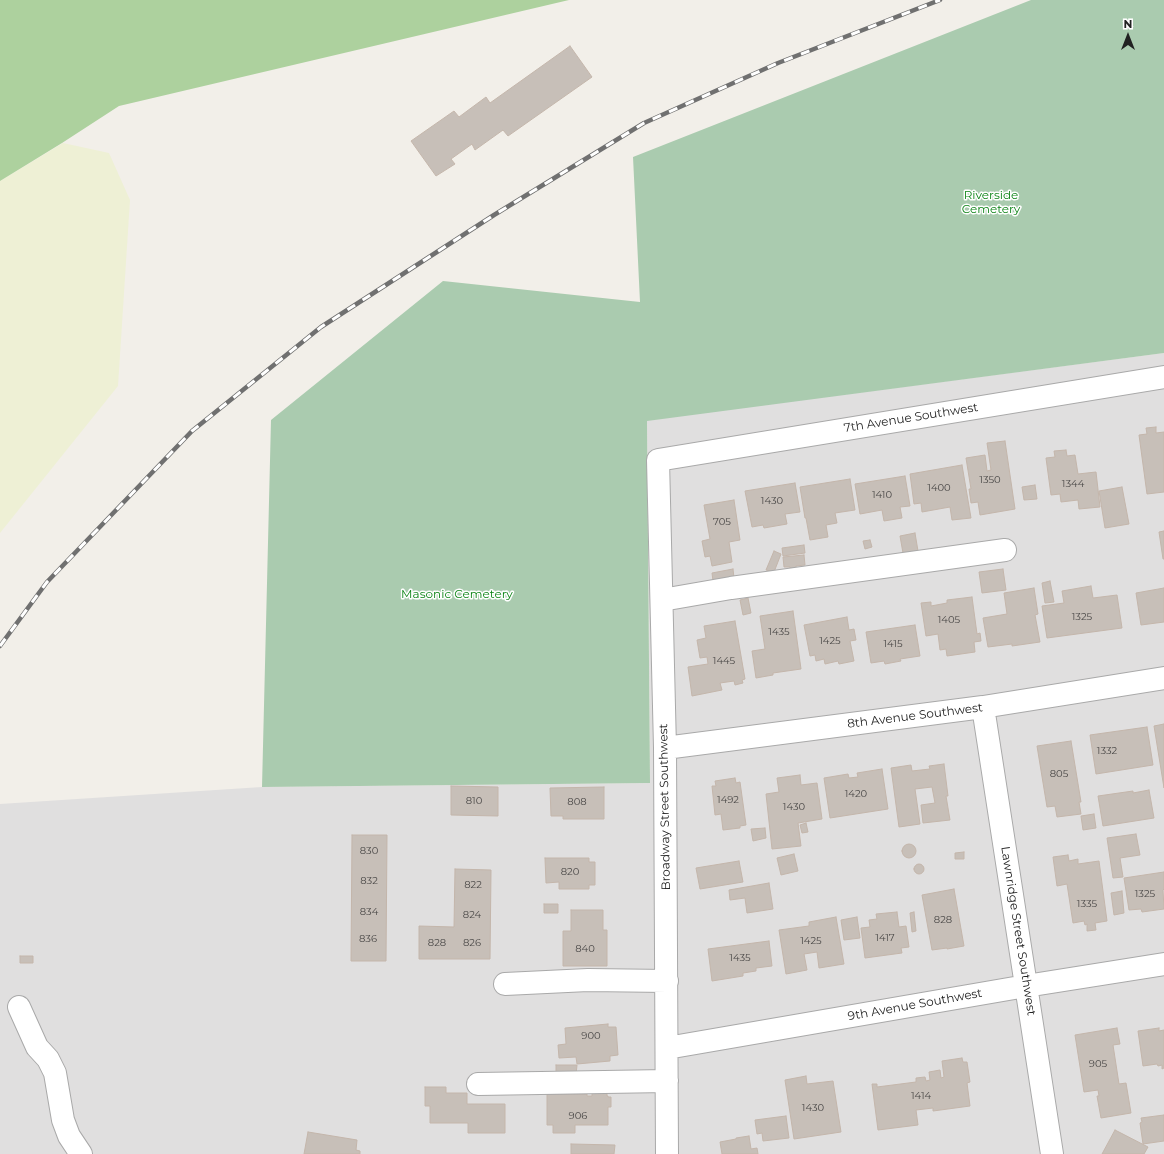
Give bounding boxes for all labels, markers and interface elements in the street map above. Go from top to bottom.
north arrow [1108,16,1148,56]
text: N [1124,17,1132,31]
park label: Riverside Cemetery [962,188,1020,216]
street label: 7th Avenue Southwest [843,400,979,436]
house number: 1350 [979,474,1001,486]
house number: 1344 [1062,478,1084,490]
house number: 1400 [927,482,951,494]
house number: 1410 [872,489,892,501]
house number: 1430 [761,495,783,507]
house number: 705 [713,516,731,528]
park label: Masonic Cemetery [401,587,513,601]
house number: 1325 [1072,611,1092,623]
house number: 1405 [938,614,960,626]
house number: 1435 [768,626,790,638]
house number: 1425 [819,635,841,647]
house number: 1415 [883,638,903,650]
house number: 1445 [713,655,735,667]
street label: 8th Avenue Southwest [846,701,984,731]
street label: Broadway Street Southwest [656,723,674,891]
house number: 1332 [1097,745,1117,757]
house number: 805 [1050,768,1068,780]
house number: 1420 [845,788,867,800]
house number: 1492 [717,794,739,806]
house number: 810 [466,795,482,807]
house number: 808 [567,796,587,808]
house number: 1430 [783,801,805,813]
house number: 830 [360,845,378,857]
street label: Lawnridge Street Southwest [998,845,1038,1017]
house number: 820 [561,866,579,878]
house number: 832 [360,875,378,887]
house number: 822 [464,879,482,891]
house number: 1325 [1135,888,1155,900]
house number: 1335 [1077,898,1097,910]
house number: 834 [360,906,378,918]
house number: 824 [463,909,481,921]
house number: 828 [934,914,952,926]
house number: 1417 [875,932,895,944]
house number: 836 [359,933,377,945]
house number: 1425 [800,935,822,947]
house number: 828 [428,937,446,949]
house number: 826 [463,937,481,949]
house number: 840 [575,943,595,955]
house number: 1435 [729,952,751,964]
street label: 9th Avenue Southwest [847,986,983,1024]
house number: 900 [581,1030,601,1042]
house number: 905 [1089,1058,1107,1070]
house number: 1414 [911,1090,931,1102]
house number: 1430 [802,1102,824,1114]
house number: 906 [569,1110,587,1122]

